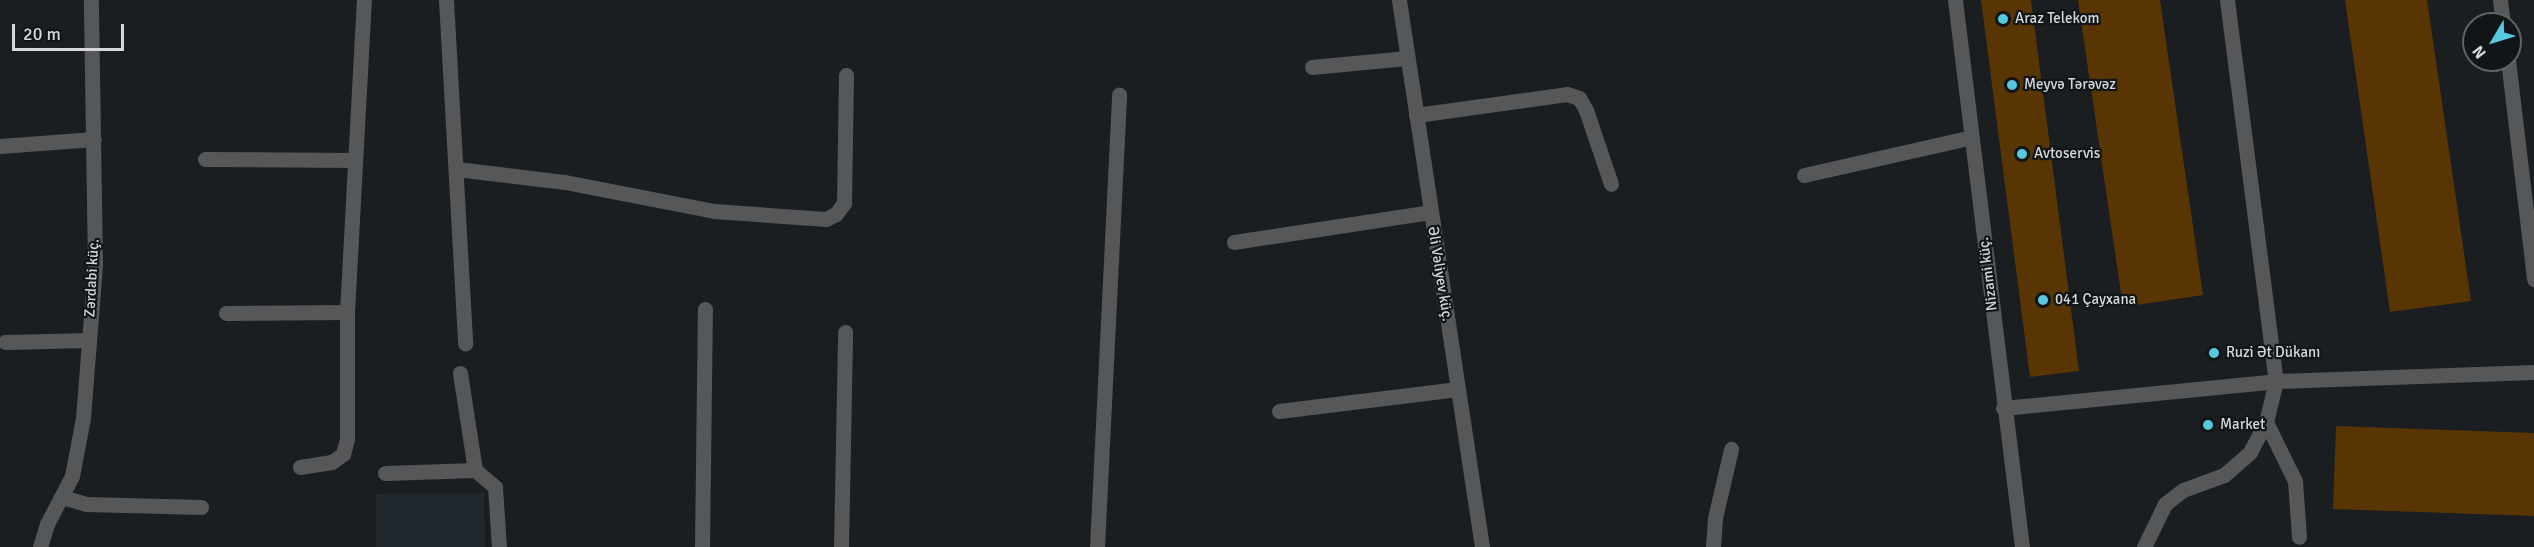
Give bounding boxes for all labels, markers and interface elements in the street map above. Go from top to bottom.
place label: Araz Telekom [2015,10,2100,28]
scale bar [15,12,128,50]
marker: Araz Telekom [1996,12,2010,26]
north arrow [2462,12,2522,72]
text: 20 m [23,23,61,45]
text: N [2468,41,2491,62]
place label: Meyvə Tərəvəz [2024,76,2116,94]
marker: Meyvə Tərəvəz [2005,78,2019,92]
place label: Avtoservis [2034,145,2100,163]
marker: Avtoservis [2015,147,2029,161]
street label: Əli Vəliyev küç. [1424,225,1456,323]
street label: Nizami küç. [1975,236,2001,312]
street label: Zərdabi küç. [81,238,103,318]
place label: 041 Çayxana [2055,291,2136,309]
marker: 041 Çayxana [2036,293,2050,307]
place label: Ruzi Ət Dükanı [2226,344,2320,362]
marker: Ruzi Ət Dükanı [2207,346,2221,360]
place label: Market [2220,416,2265,434]
marker: Market [2201,418,2215,432]

